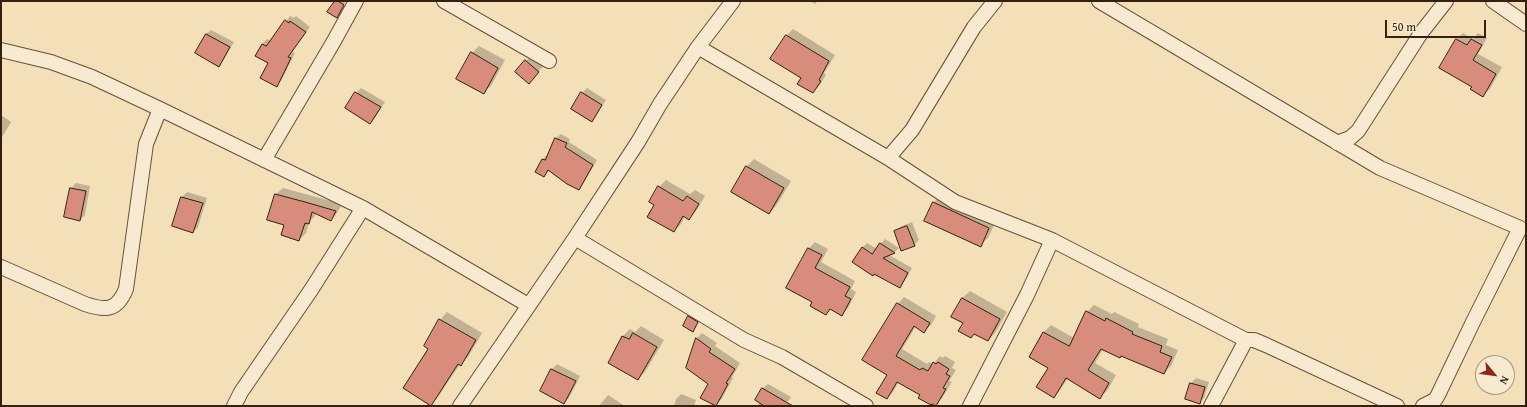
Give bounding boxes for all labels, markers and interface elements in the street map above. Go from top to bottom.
scale bar [1387,12,1488,38]
text: 50 m [1392,18,1416,35]
north arrow [1475,355,1515,395]
text: N [1496,373,1513,387]

